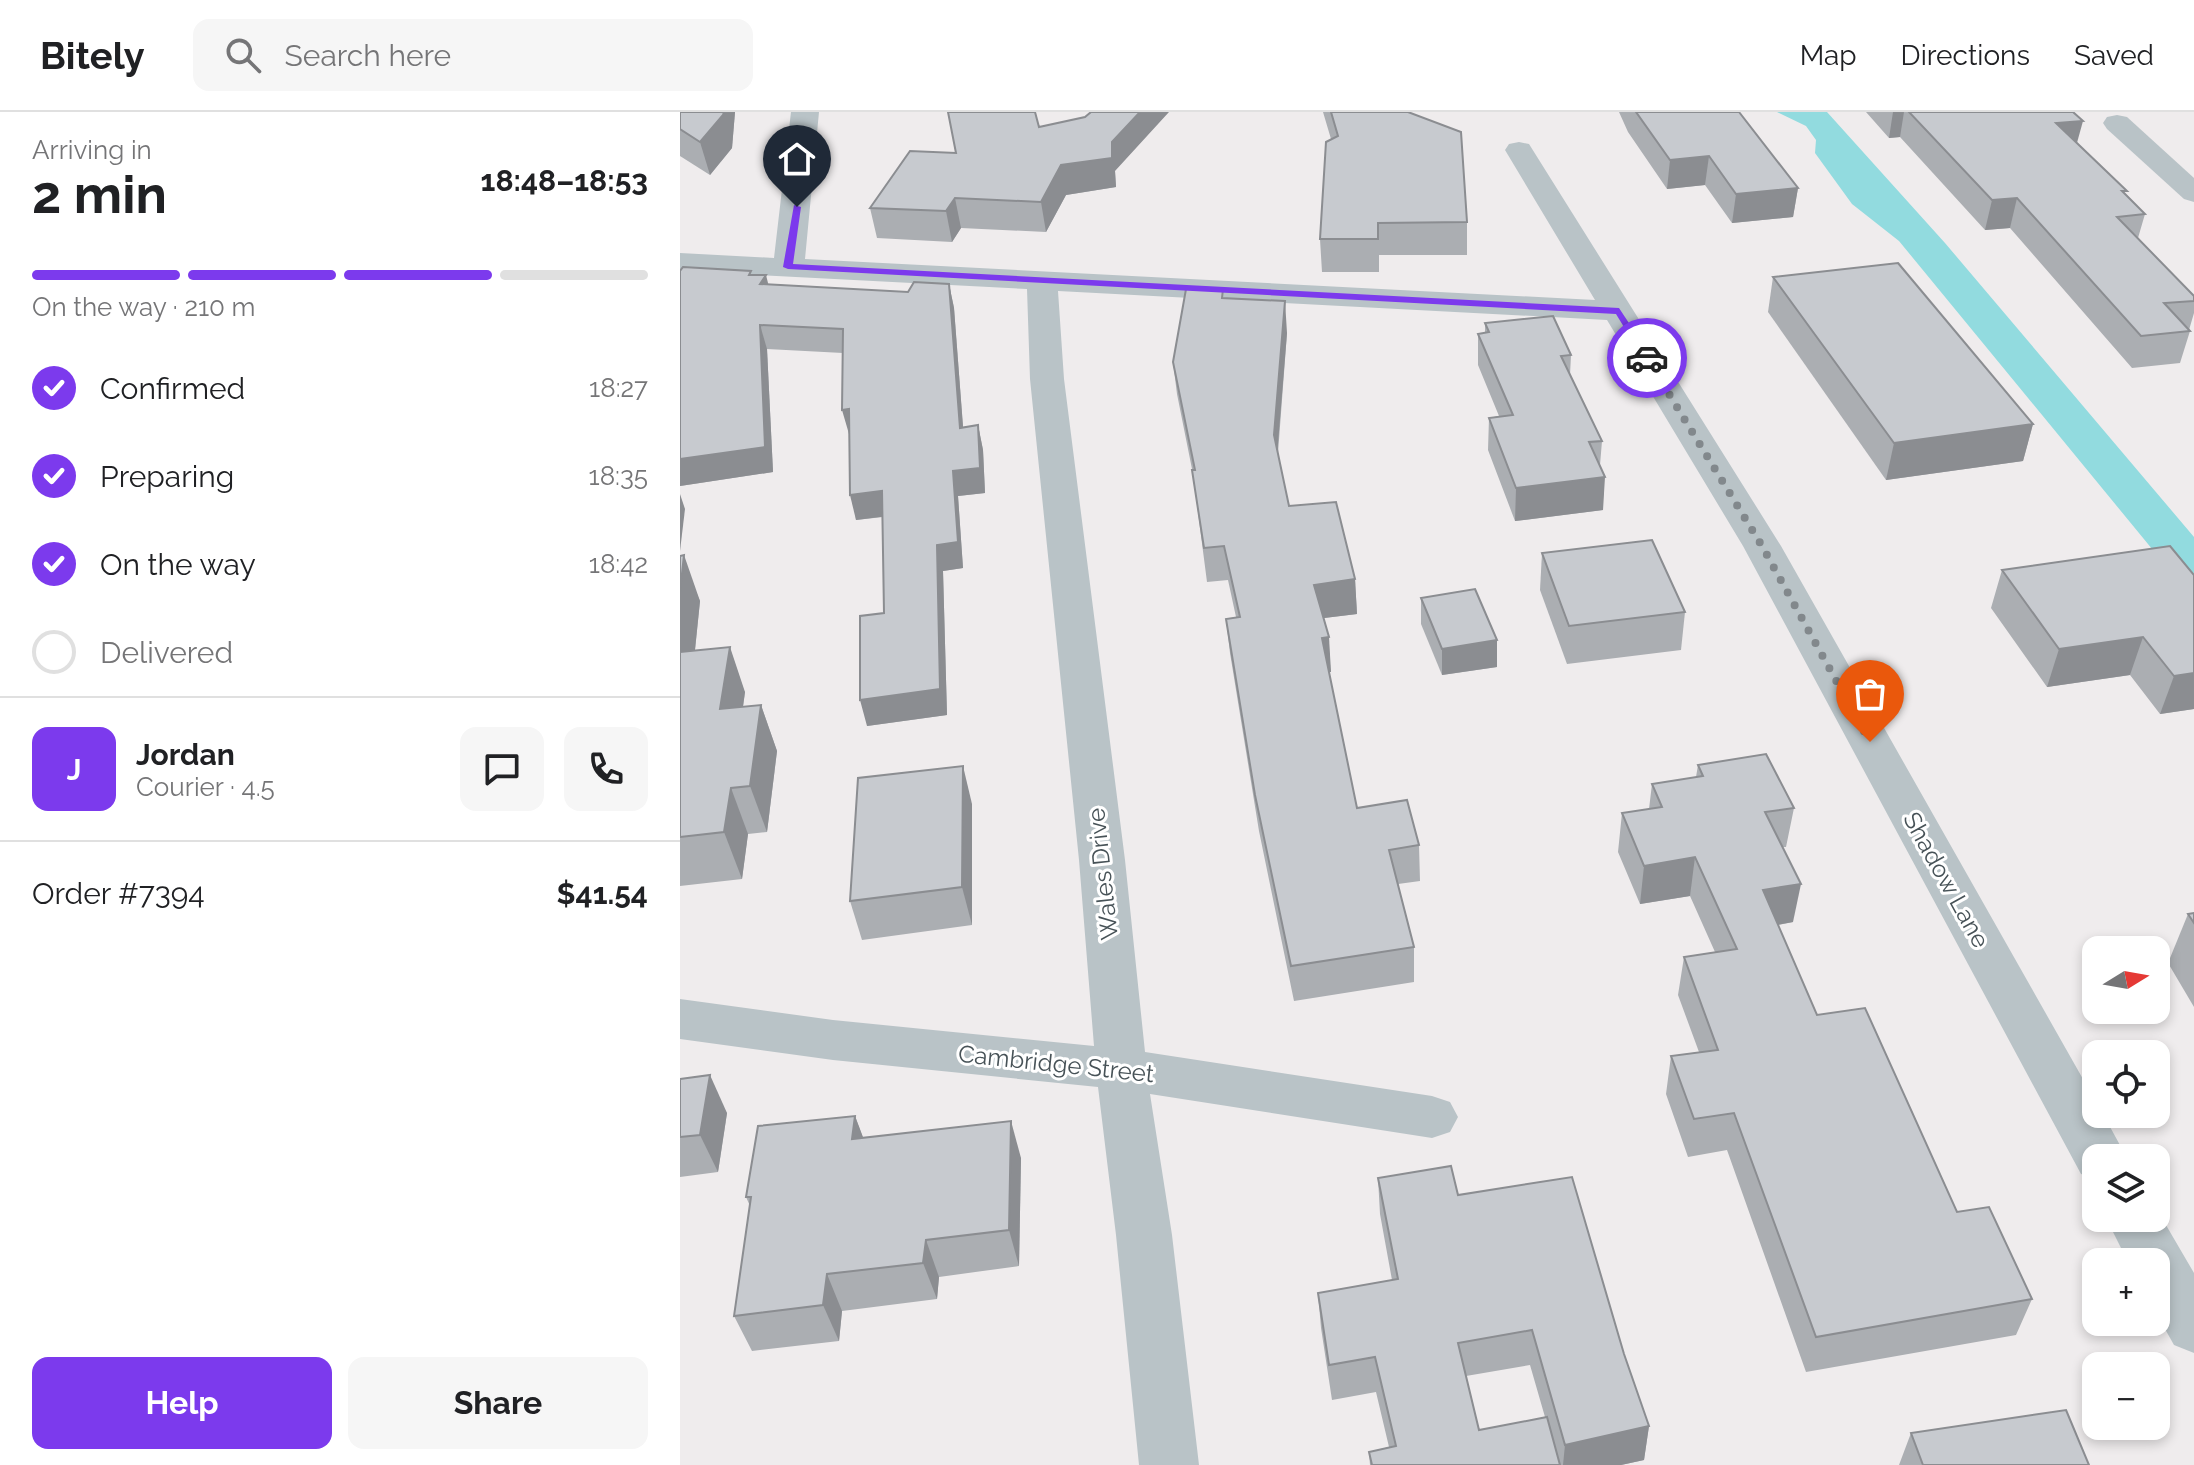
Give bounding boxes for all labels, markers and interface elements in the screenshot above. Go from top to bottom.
search box [193,19,753,91]
text: Bitely [40,33,145,78]
icon: search [221,33,265,77]
text: Search here [285,38,451,73]
text: Map [1800,39,1857,72]
text: Directions [1901,39,2030,72]
text: Saved [2074,39,2154,72]
pin [763,125,831,207]
text: Arriving in [32,135,152,165]
icon: home [775,137,819,181]
text: 18:48–18:53 [481,163,648,198]
text: 2 min [32,164,167,225]
text: On the way · 210 m [32,292,256,322]
courier [1607,318,1687,398]
icon: car [1625,336,1669,380]
icon: check [32,366,76,410]
text: Confirmed [100,371,245,406]
text: 18:27 [589,373,648,403]
icon: check [32,454,76,498]
text: Preparing [100,459,234,494]
text: 18:35 [589,461,648,491]
icon: check [32,542,76,586]
text: On the way [100,547,256,582]
text: 18:42 [589,549,648,579]
text: Delivered [100,635,233,670]
pin [1836,660,1904,742]
icon: bag [1848,672,1892,716]
button: chat [460,727,544,811]
button: phone [564,727,648,811]
text: Jordan [136,737,235,772]
text: J [67,752,81,787]
text: Courier · 4.5 [136,772,275,802]
street label: Wales Drive [1081,807,1124,941]
street label: Shadow Lane [1897,807,1996,953]
text: Order #7394 [32,876,205,911]
text: $41.54 [557,876,648,911]
north arrow [2082,936,2170,1024]
map controls [2082,936,2170,1440]
street label: Cambridge Street [957,1039,1155,1088]
button: locate [2082,1040,2170,1128]
button: layers [2082,1144,2170,1232]
button: + [2082,1248,2170,1336]
button: − [2082,1352,2170,1440]
button: Help [32,1357,332,1449]
button: Share [348,1357,648,1449]

